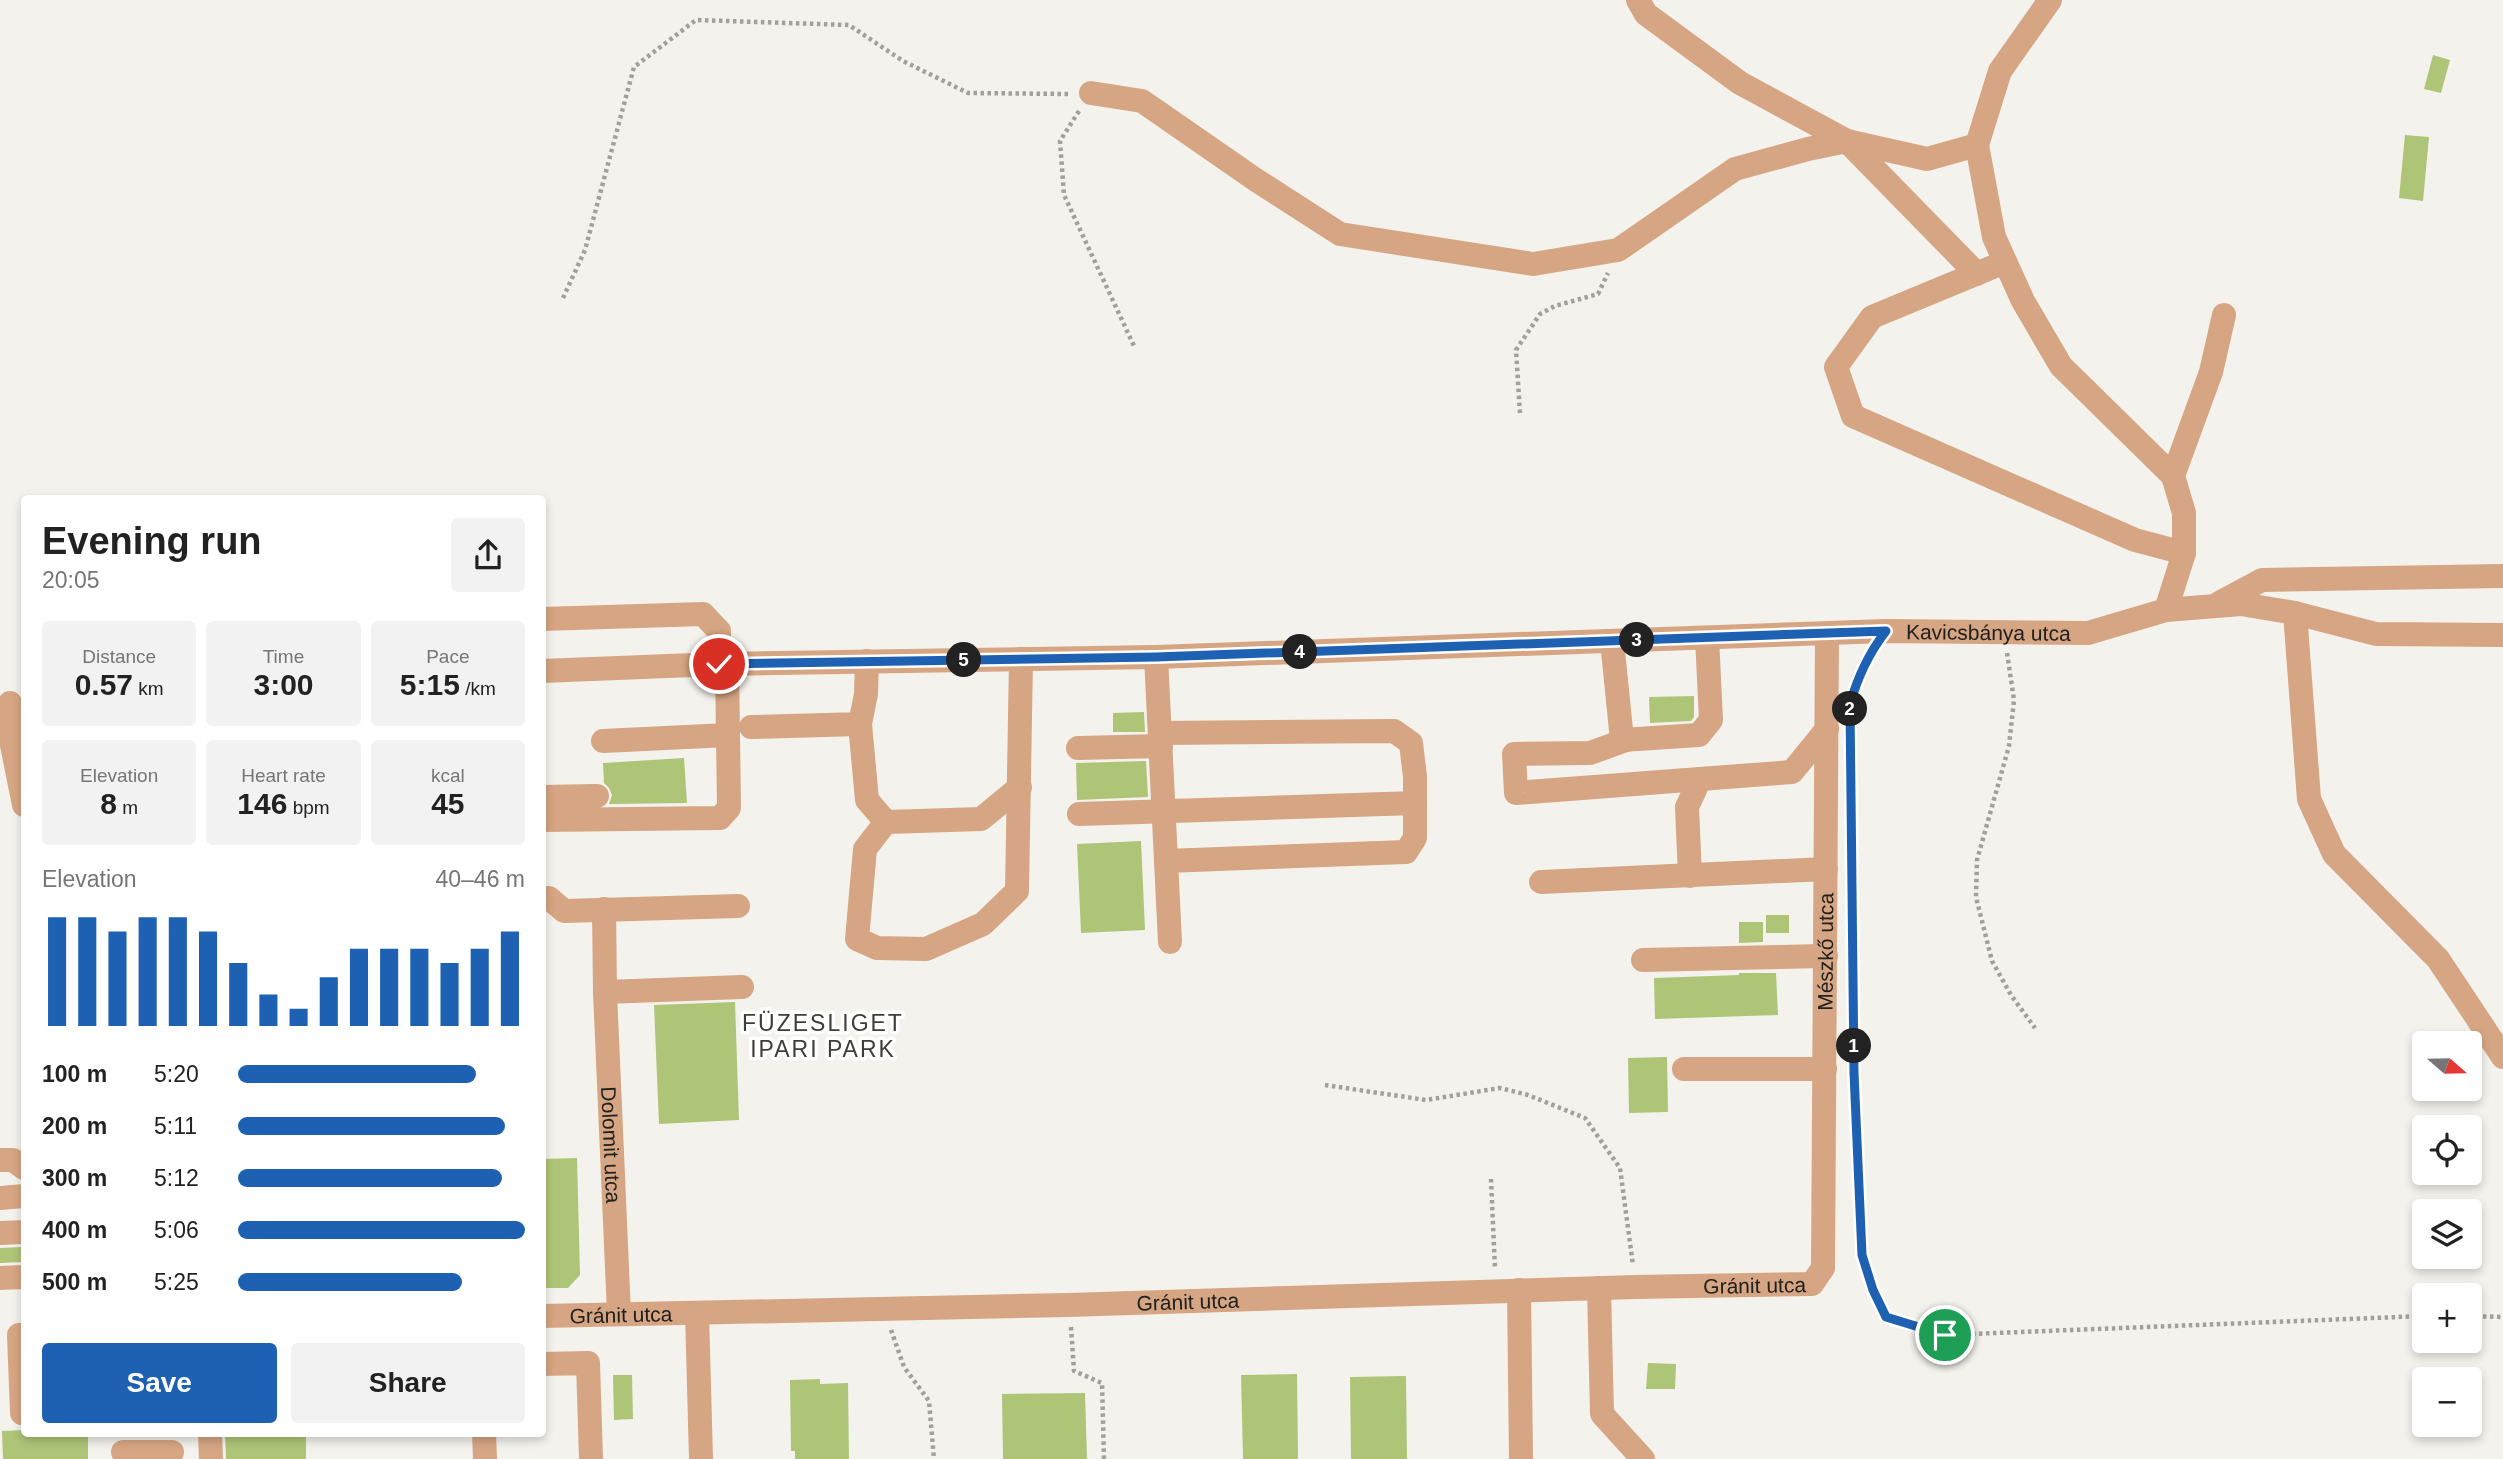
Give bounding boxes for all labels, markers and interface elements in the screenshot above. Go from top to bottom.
button: share [451,518,525,592]
text: Evening run [42,520,262,562]
text: 20:05 [42,567,100,593]
street label: Kavicsbánya utca [1906,620,2071,644]
pin: 3 [1620,622,1654,658]
text: 3 [1631,629,1642,650]
pin [689,634,749,694]
pin: 4 [1282,634,1318,670]
text: 4 [1294,641,1305,662]
pin: 5 [946,642,982,678]
icon: check [700,645,738,683]
text: Distance [82,646,156,667]
text: Time [263,646,304,667]
text: Pace [426,646,469,667]
text: 5 [958,649,969,670]
text: 0.57 [75,668,133,701]
text: 3:00 [253,668,314,701]
text: 5:15 [400,668,460,701]
text: km [133,678,164,699]
text: /km [460,678,496,699]
pin: 2 [1832,692,1868,726]
text: 2 [1844,698,1855,719]
text: Elevation [80,765,158,786]
text: Heart rate [241,765,326,786]
text: kcal [431,765,465,786]
text: 8 [100,787,117,820]
text: 146 [237,787,287,820]
text: 45 [431,787,465,820]
text: m [117,797,138,818]
text: bpm [287,797,330,818]
text: Elevation [42,866,137,892]
text: 40–46 m [435,866,525,892]
street label: Mészkő utca [1813,892,1837,1011]
district label: FÜZESLIGET IPARI PARK [742,1010,904,1062]
pin: 1 [1836,1028,1871,1064]
north arrow [2412,1031,2482,1101]
map controls [2412,1031,2482,1437]
text: 1 [1848,1035,1859,1056]
text: 100 m [42,1061,107,1087]
text: 5:20 [154,1061,199,1087]
street label: Dolomit utca [598,1086,626,1204]
text: 200 m [42,1113,107,1139]
text: 5:11 [154,1113,197,1139]
button: locate [2412,1115,2482,1185]
text: 300 m [42,1165,107,1191]
text: 5:12 [154,1165,199,1191]
button: layers [2412,1199,2482,1269]
text: 400 m [42,1217,107,1243]
text: 5:06 [154,1217,199,1243]
text: 500 m [42,1269,107,1295]
text: 5:25 [154,1269,199,1295]
street label: Gránit utca [1703,1273,1806,1297]
button: + [2412,1283,2482,1353]
street label: Gránit utca [1136,1288,1240,1314]
street label: Gránit utca [569,1302,673,1327]
pin [1915,1305,1975,1365]
icon: arrive [1926,1316,1964,1354]
button: Save [42,1343,277,1423]
button: Share [291,1343,525,1423]
button: − [2412,1367,2482,1437]

